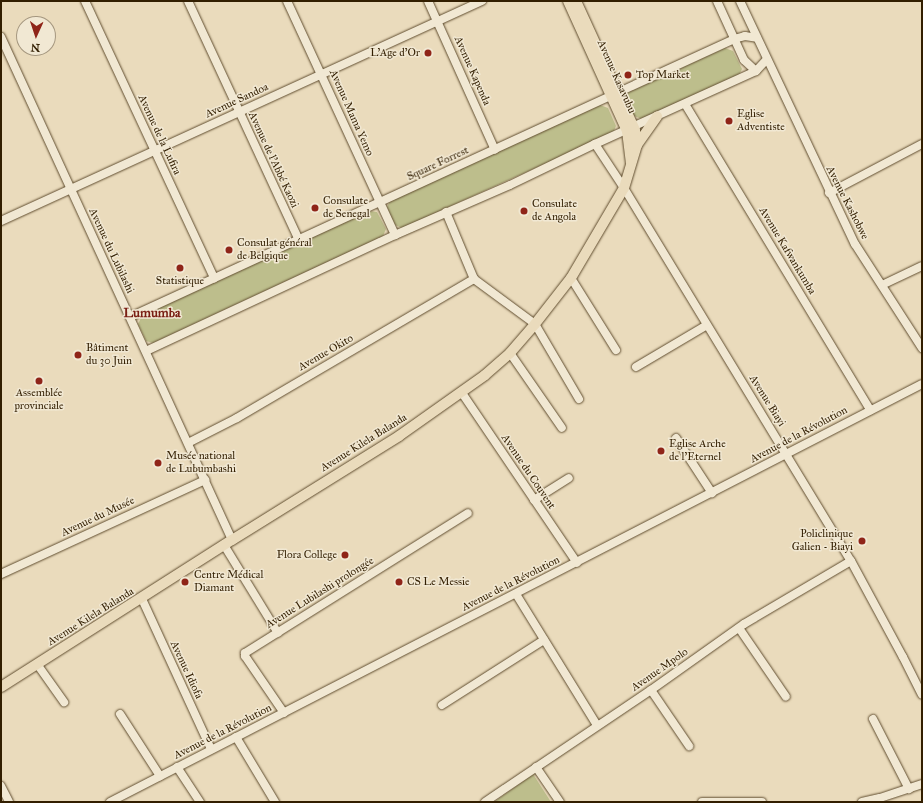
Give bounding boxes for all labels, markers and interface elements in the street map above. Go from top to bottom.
north arrow [16,16,56,56]
street label: Avenue Kapenda [451,34,493,108]
street label: Avenue Kasavubu [594,38,638,116]
text: N [30,41,40,54]
place label: L'Age d'Or [370,46,420,60]
marker: L'Age d'Or [423,48,433,58]
street label: Avenue Mama Yemo [326,68,376,158]
place label: Top Market [636,68,690,82]
marker: Top Market [623,70,633,80]
street label: Avenue Sandoa [203,81,271,121]
street label: Avenue de la Lufira [135,93,183,177]
place label: Eglise Adventiste [737,108,785,134]
street label: Avenue de l'Abbé Kaozi [245,110,301,210]
marker: Eglise Adventiste [724,116,734,126]
street label: Square Forrest [405,144,471,184]
street label: Avenue Kashobwe [823,164,871,242]
place label: Consulate de Senegal [323,195,370,221]
place label: Consulate de Angola [532,198,577,224]
marker: Consulate de Senegal [310,203,320,213]
street label: Avenue Kafwankumba [756,205,818,297]
street label: Avenue du Lubilashi [86,206,136,296]
marker: Consulate de Angola [519,206,529,216]
place label: Consulat général de Belgique [237,237,312,263]
marker: Consulat général de Belgique [224,245,234,255]
marker: Statistique [175,263,185,273]
place label: Statistique [156,274,204,288]
district label: Lumumba [124,305,180,321]
street label: Avenue Okito [296,332,356,374]
place label: Bâtiment du 30 Juin [86,342,132,368]
marker: Bâtiment du 30 Juin [73,350,83,360]
street label: Avenue Biayi [746,373,788,429]
marker: Assemblée provinciale [34,376,44,386]
place label: Assemblée provinciale [14,387,64,413]
street label: Avenue de la Révolution [748,404,850,466]
street label: Avenue Kilela Balanda [318,411,410,475]
street label: Avenue du Couvent [498,432,558,512]
place label: Eglise Arche de l'Eternel [669,438,726,464]
marker: Eglise Arche de l'Eternel [656,446,666,456]
place label: Musée national de Lubumbashi [166,450,236,476]
marker: Musée national de Lubumbashi [153,458,163,468]
street label: Avenue du Musée [59,494,137,540]
place label: Policlinique Galien - Biayi [792,528,853,554]
marker: Policlinique Galien - Biayi [856,535,868,547]
place label: Flora College [277,548,337,562]
marker: Flora College [340,550,350,560]
street label: Avenue Lubilashi prolongée [264,554,376,632]
street label: Avenue de la Révolution [460,554,562,614]
place label: Centre Médical Diamant [194,569,263,595]
place label: CS Le Messie [407,575,470,589]
marker: Centre Médical Diamant [179,576,191,588]
marker: CS Le Messie [394,577,404,587]
street label: Avenue Kilela Balanda [45,585,137,649]
street label: Avenue Idiofa [167,639,205,701]
street label: Avenue Mpolo [629,646,691,694]
street label: Avenue de la Révolution [172,702,274,762]

